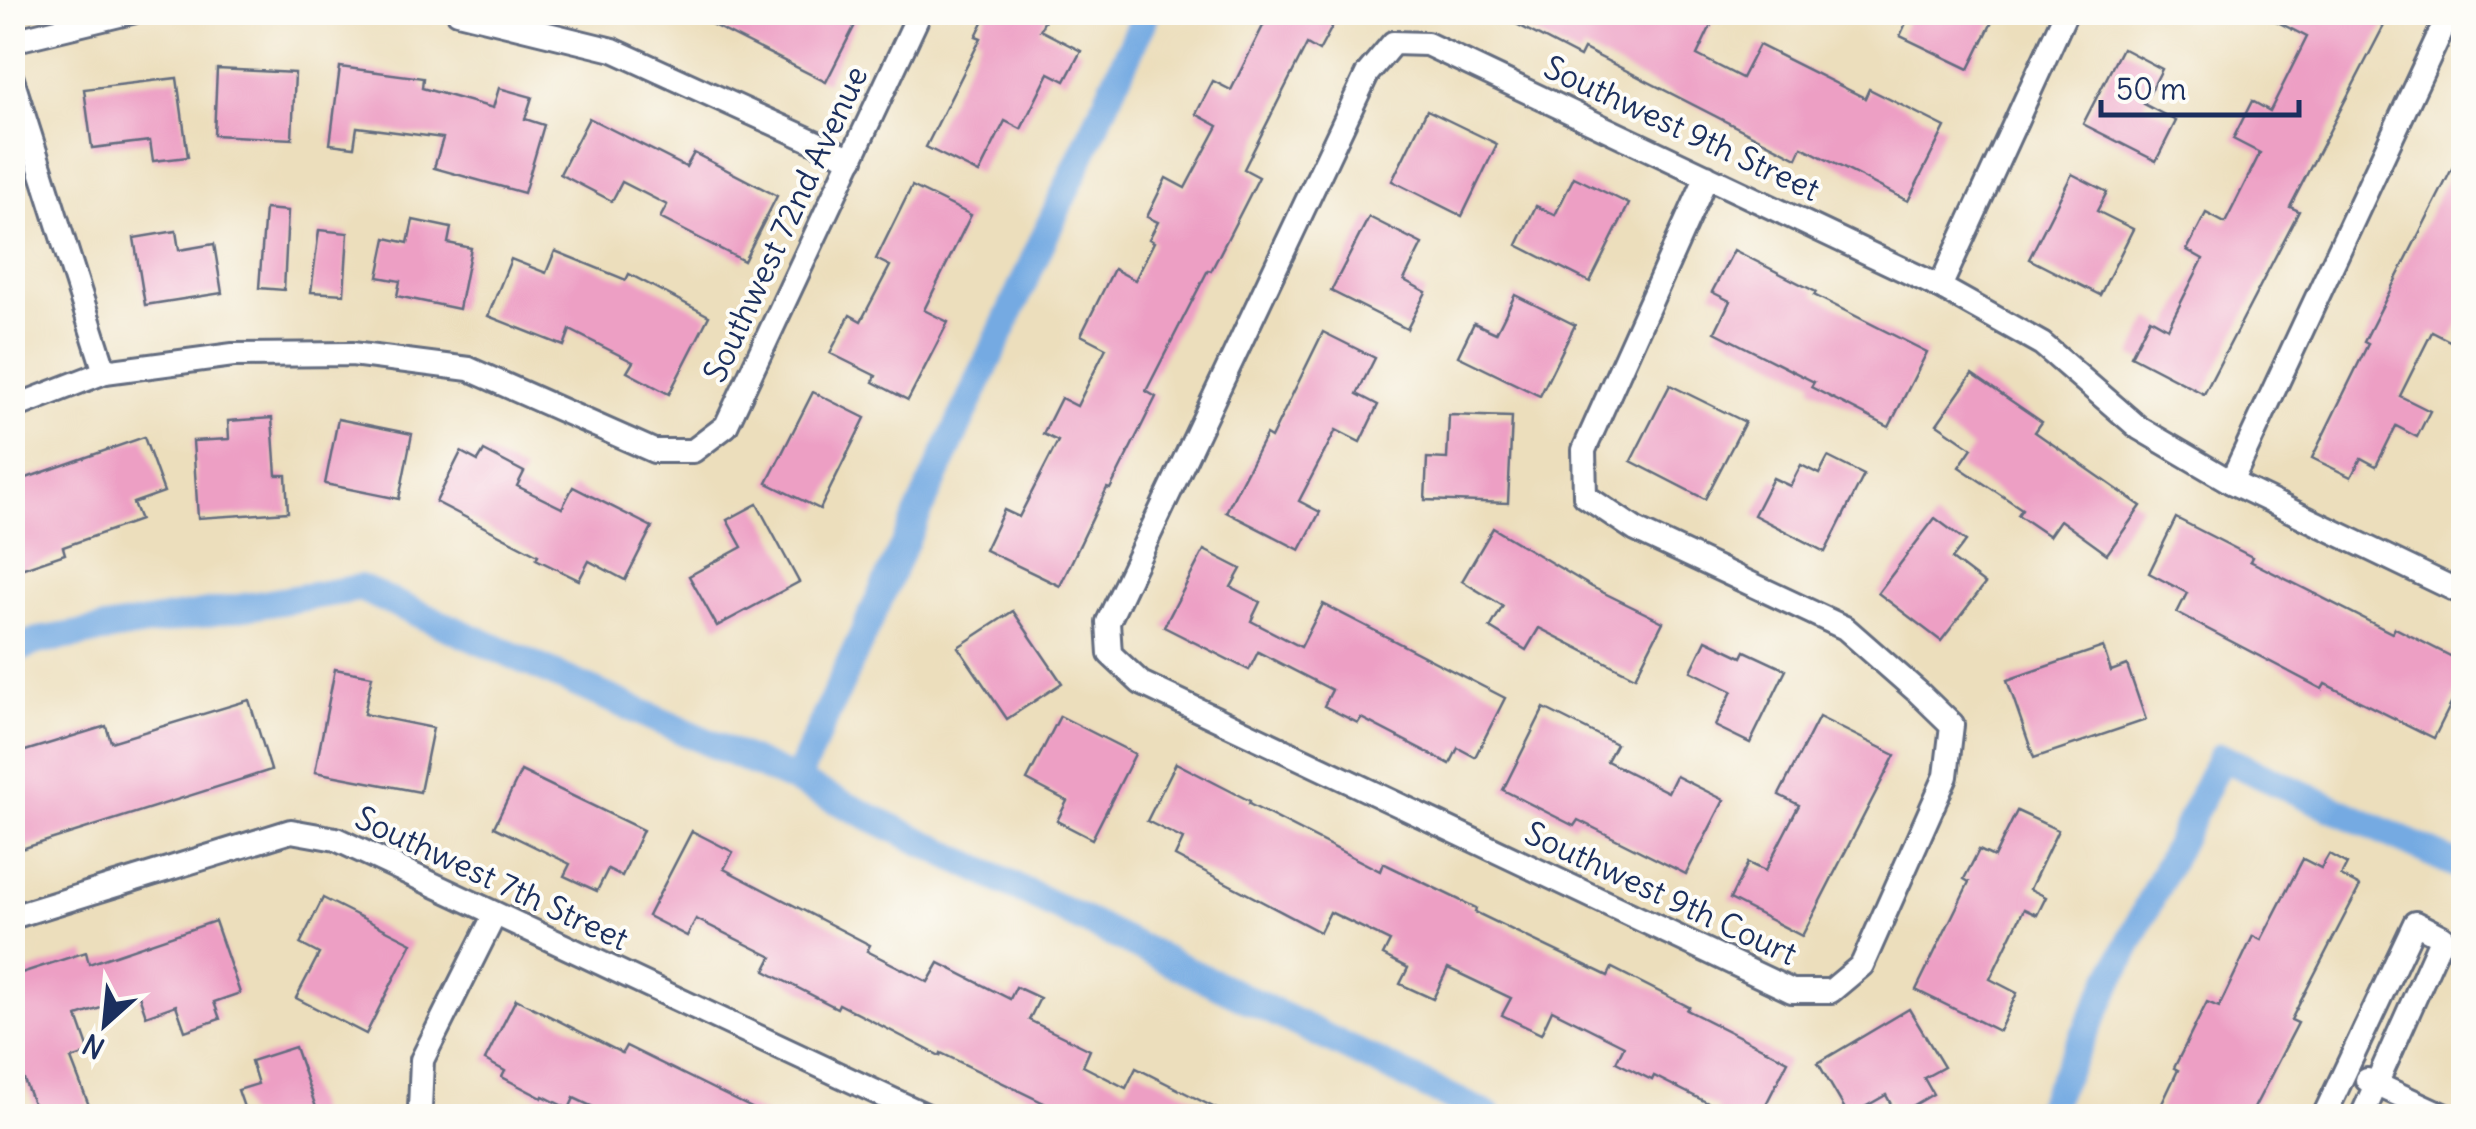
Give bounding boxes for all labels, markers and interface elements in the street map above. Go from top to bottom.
street label: Southwest 9th Street [1538,46,1827,210]
scale bar [2101,55,2298,117]
street label: Southwest 72nd Avenue [694,59,876,389]
text: 50 m [2116,70,2186,108]
street label: Southwest 7th Street [349,797,635,959]
street label: Southwest 9th Court [1518,812,1804,974]
north arrow [55,974,155,1074]
text: N [77,1026,110,1067]

